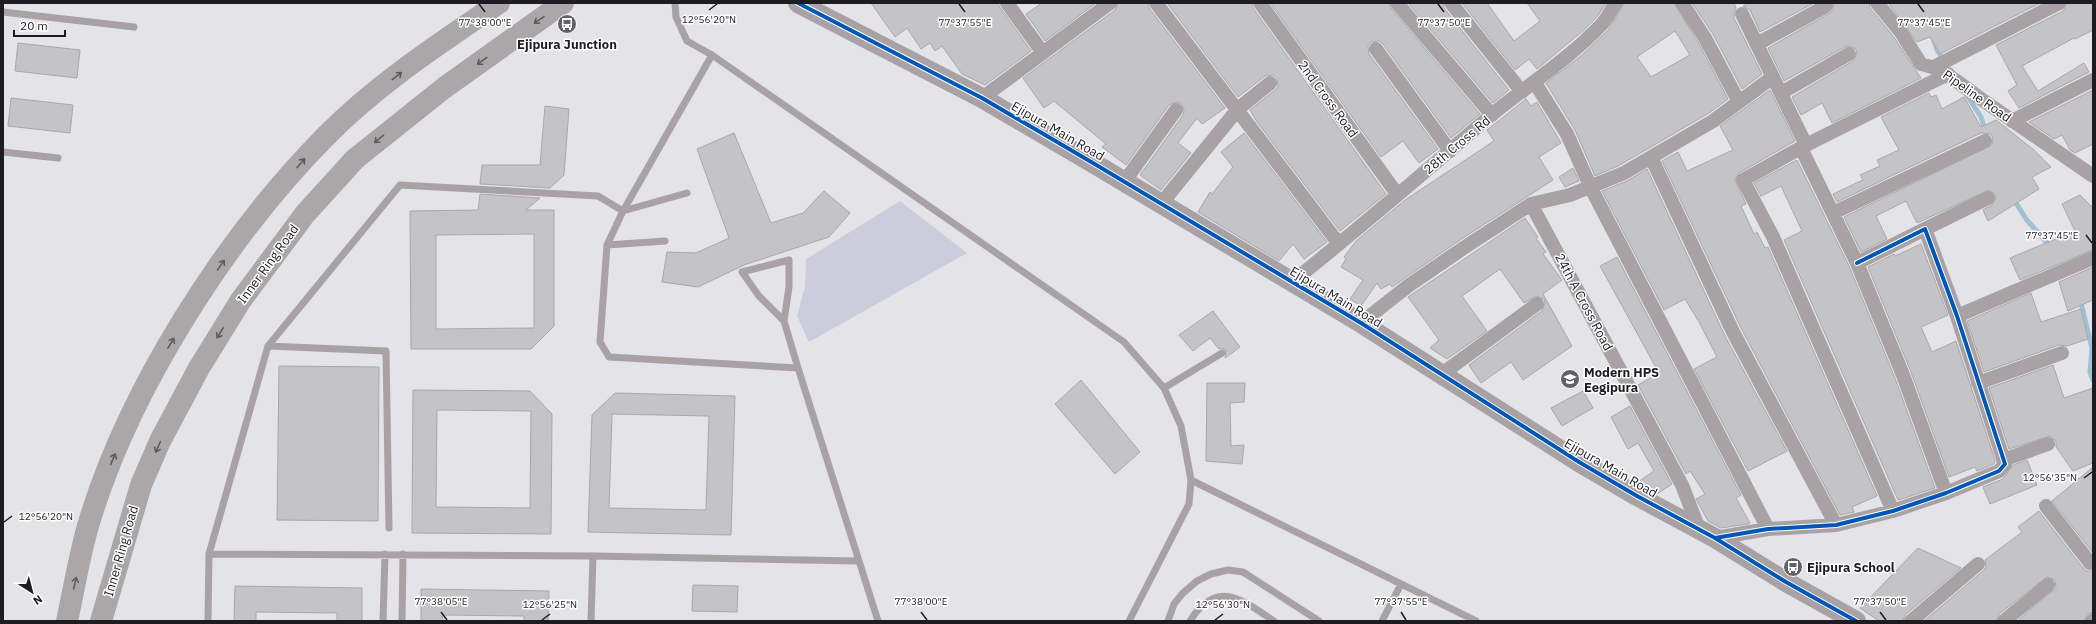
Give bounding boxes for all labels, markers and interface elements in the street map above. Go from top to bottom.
scale bar [14,12,65,38]
bus stop icon: Ejipura Junction [556,13,578,35]
text: 12°56'20"N [682,13,736,26]
text: 77°38'00"E [458,16,512,29]
one-way arrow [533,16,544,25]
text: 77°37'55"E [938,16,992,29]
text: 77°37'50"E [1417,16,1471,29]
text: 77°37'45"E [1897,16,1951,29]
text: 20 m [20,18,48,33]
place label: Ejipura Junction [517,36,617,53]
one-way arrow [477,57,488,65]
street label: 2nd Cross Road [1294,57,1362,141]
street label: Pipeline Road [1939,66,2015,126]
one-way arrow [391,71,402,80]
street label: Ejipura Main Road [1008,97,1108,165]
street label: 28th Cross Rd [1420,112,1494,178]
one-way arrow [373,134,384,143]
one-way arrow [296,158,305,168]
street label: Inner Ring Road [234,221,302,307]
text: 77°37'45"E [2025,229,2079,242]
street label: 24th A Cross Road [1551,250,1617,354]
one-way arrow [217,260,225,271]
street label: Ejipura Main Road [1287,263,1385,331]
one-way arrow [216,327,224,338]
one-way arrow [168,337,176,349]
place label: Modern HPS Eegipura [1584,364,1659,396]
school or university icon: Modern HPS Eegipura [1559,368,1581,390]
street label: Ejipura Main Road [1561,434,1661,502]
one-way arrow [153,441,161,453]
one-way arrow [109,453,117,465]
text: 12°56'35"N [2023,471,2077,484]
street label: Inner Ring Road [100,504,142,598]
text: 12°56'20"N [19,510,73,523]
bus stop icon: Ejipura School [1782,556,1804,578]
place label: Ejipura School [1807,559,1895,576]
north arrow [12,572,52,612]
one-way arrow [72,577,80,590]
text: N [31,592,45,608]
text: 77°38'05"E [414,595,468,608]
text: 77°38'00"E [894,595,948,608]
text: 77°37'55"E [1374,595,1428,608]
text: 77°37'50"E [1853,595,1907,608]
text: 12°56'25"N [523,598,577,611]
text: 12°56'30"N [1196,598,1250,611]

